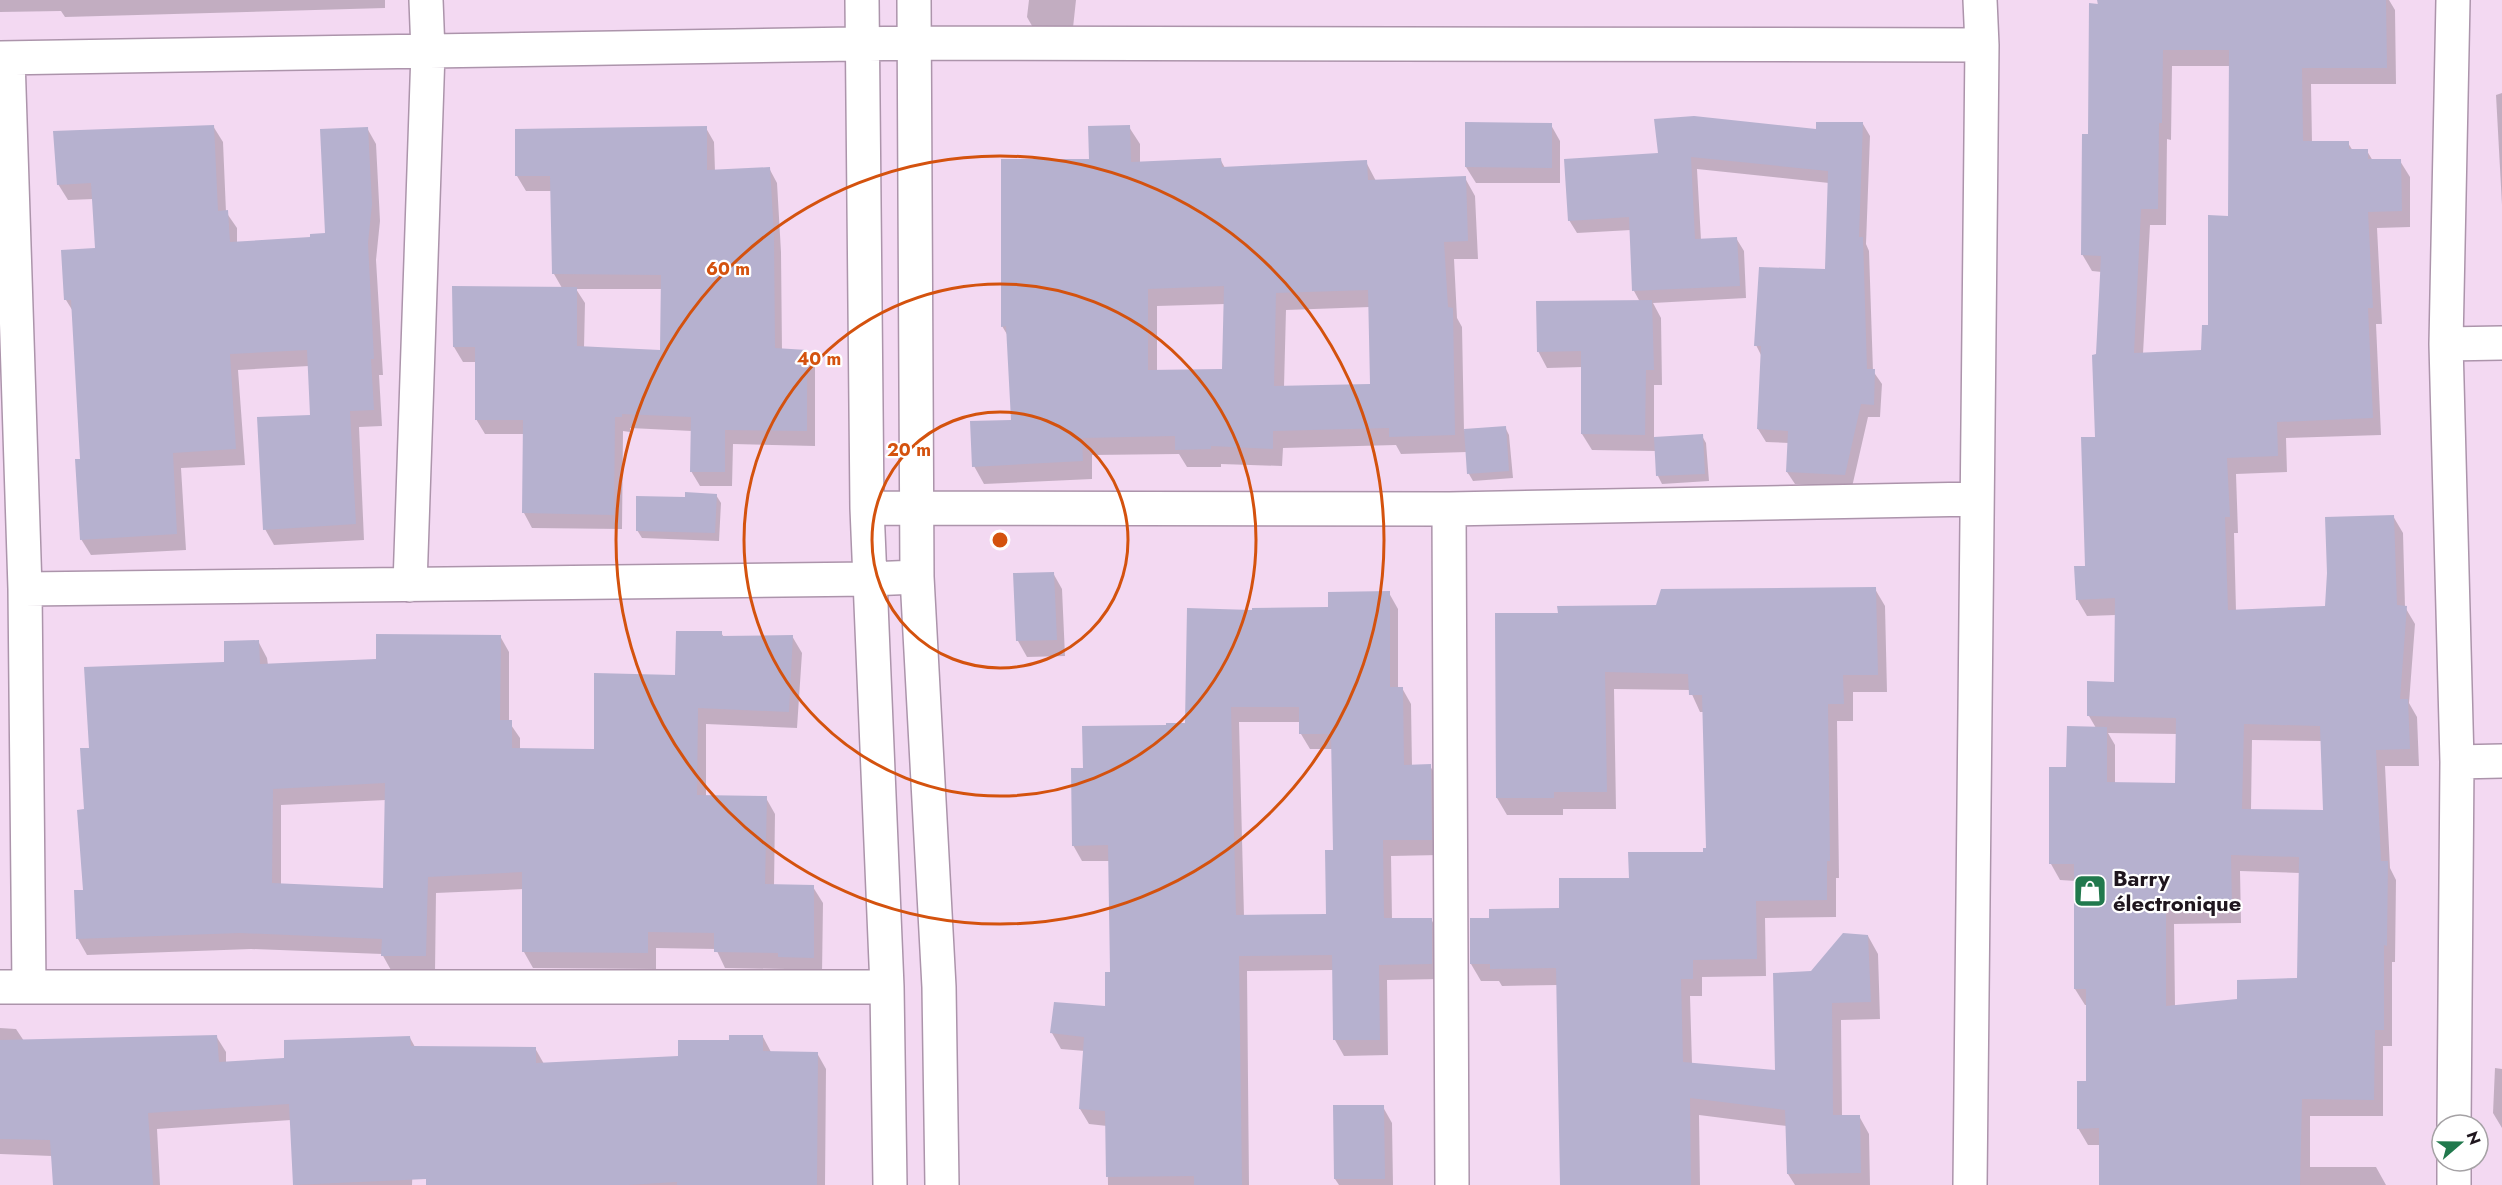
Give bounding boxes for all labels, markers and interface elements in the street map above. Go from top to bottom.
text: 60 m [706,256,750,282]
text: 40 m [797,346,841,372]
text: 20 m [887,437,931,463]
centre of rings [990,530,1010,550]
place label: Barry électronique [2113,862,2241,919]
shop icon: Barry électronique [2072,873,2108,909]
north arrow [2430,1113,2490,1173]
text: N [2461,1128,2487,1148]

